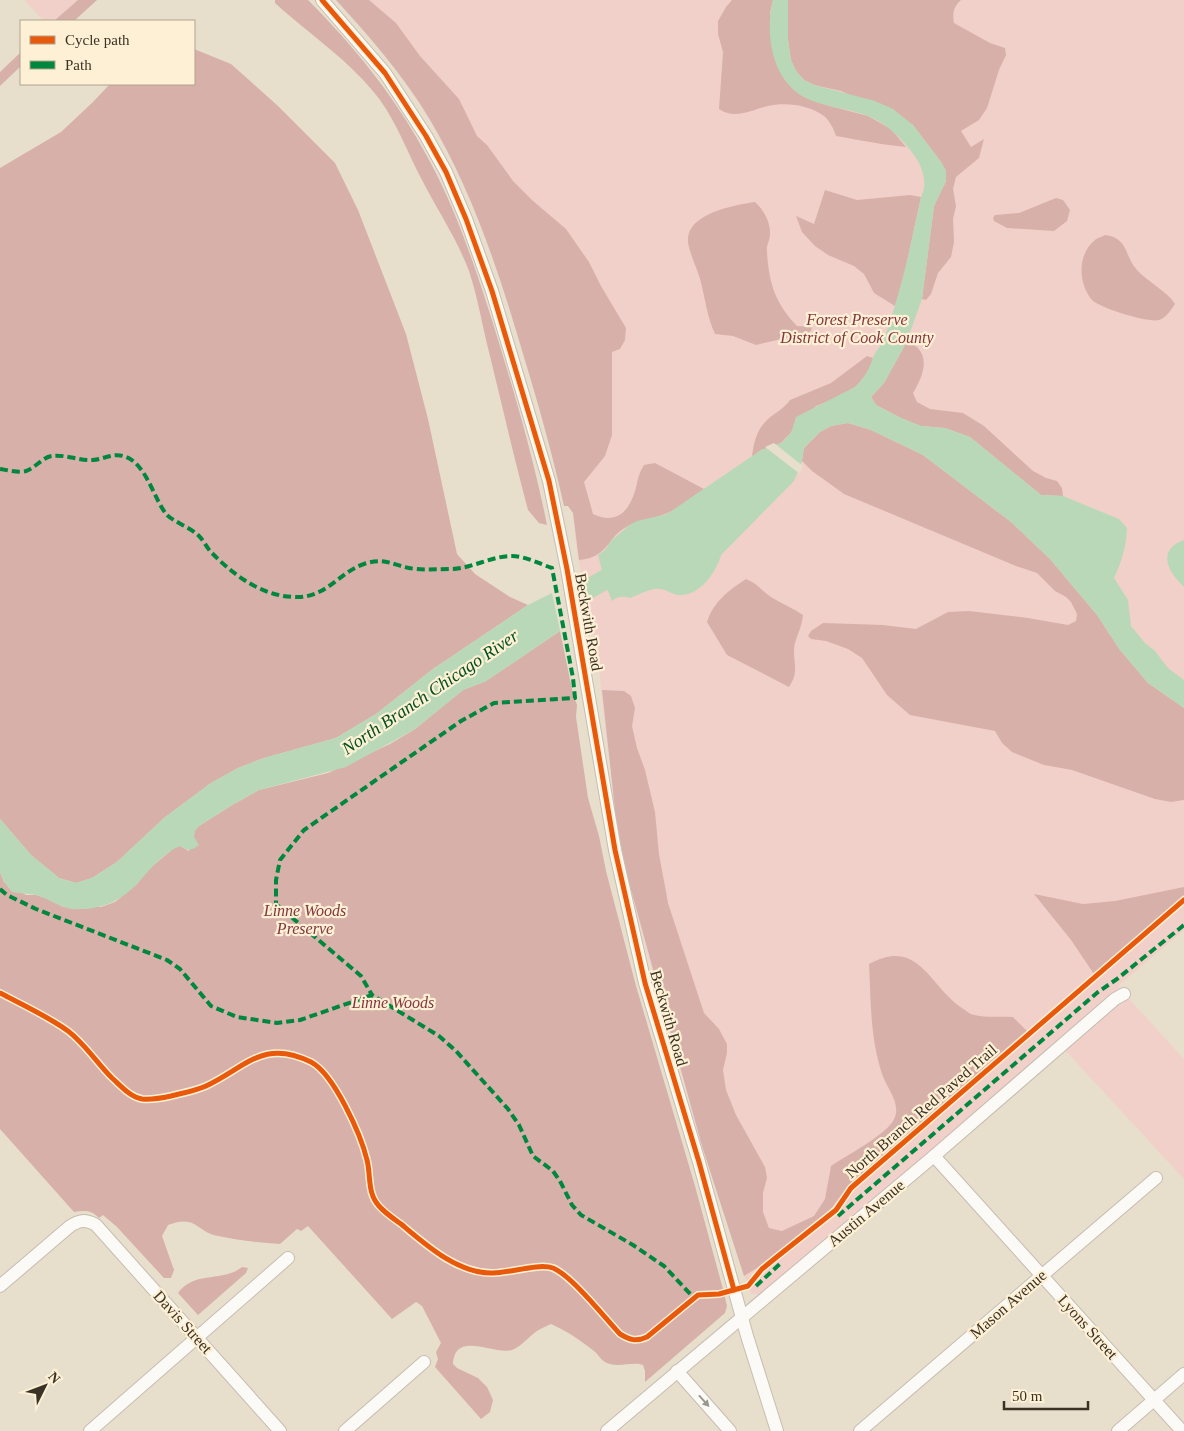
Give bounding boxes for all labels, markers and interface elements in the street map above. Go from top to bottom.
legend [20,20,195,85]
text: Cycle path [65,32,130,48]
text: Path [65,57,92,73]
park label: Forest Preserve District of Cook County [779,311,935,347]
street label: Beckwith Road [572,572,606,672]
water label: North Branch Chicago River [337,625,523,759]
park label: Linne Woods Preserve [263,902,346,937]
street label: Beckwith Road [647,968,691,1068]
park label: Linne Woods [351,994,434,1011]
street label: North Branch Red Paved Trail [842,1040,1000,1181]
street label: Austin Avenue [824,1176,908,1250]
street label: Mason Avenue [966,1266,1050,1342]
street label: Davis Street [150,1287,216,1357]
street label: Lyons Street [1054,1291,1122,1364]
north arrow [20,1361,70,1411]
text: N [45,1369,63,1386]
scale bar [1004,1378,1088,1410]
text: 50 m [1012,1388,1043,1404]
one-way arrow [698,1395,709,1408]

